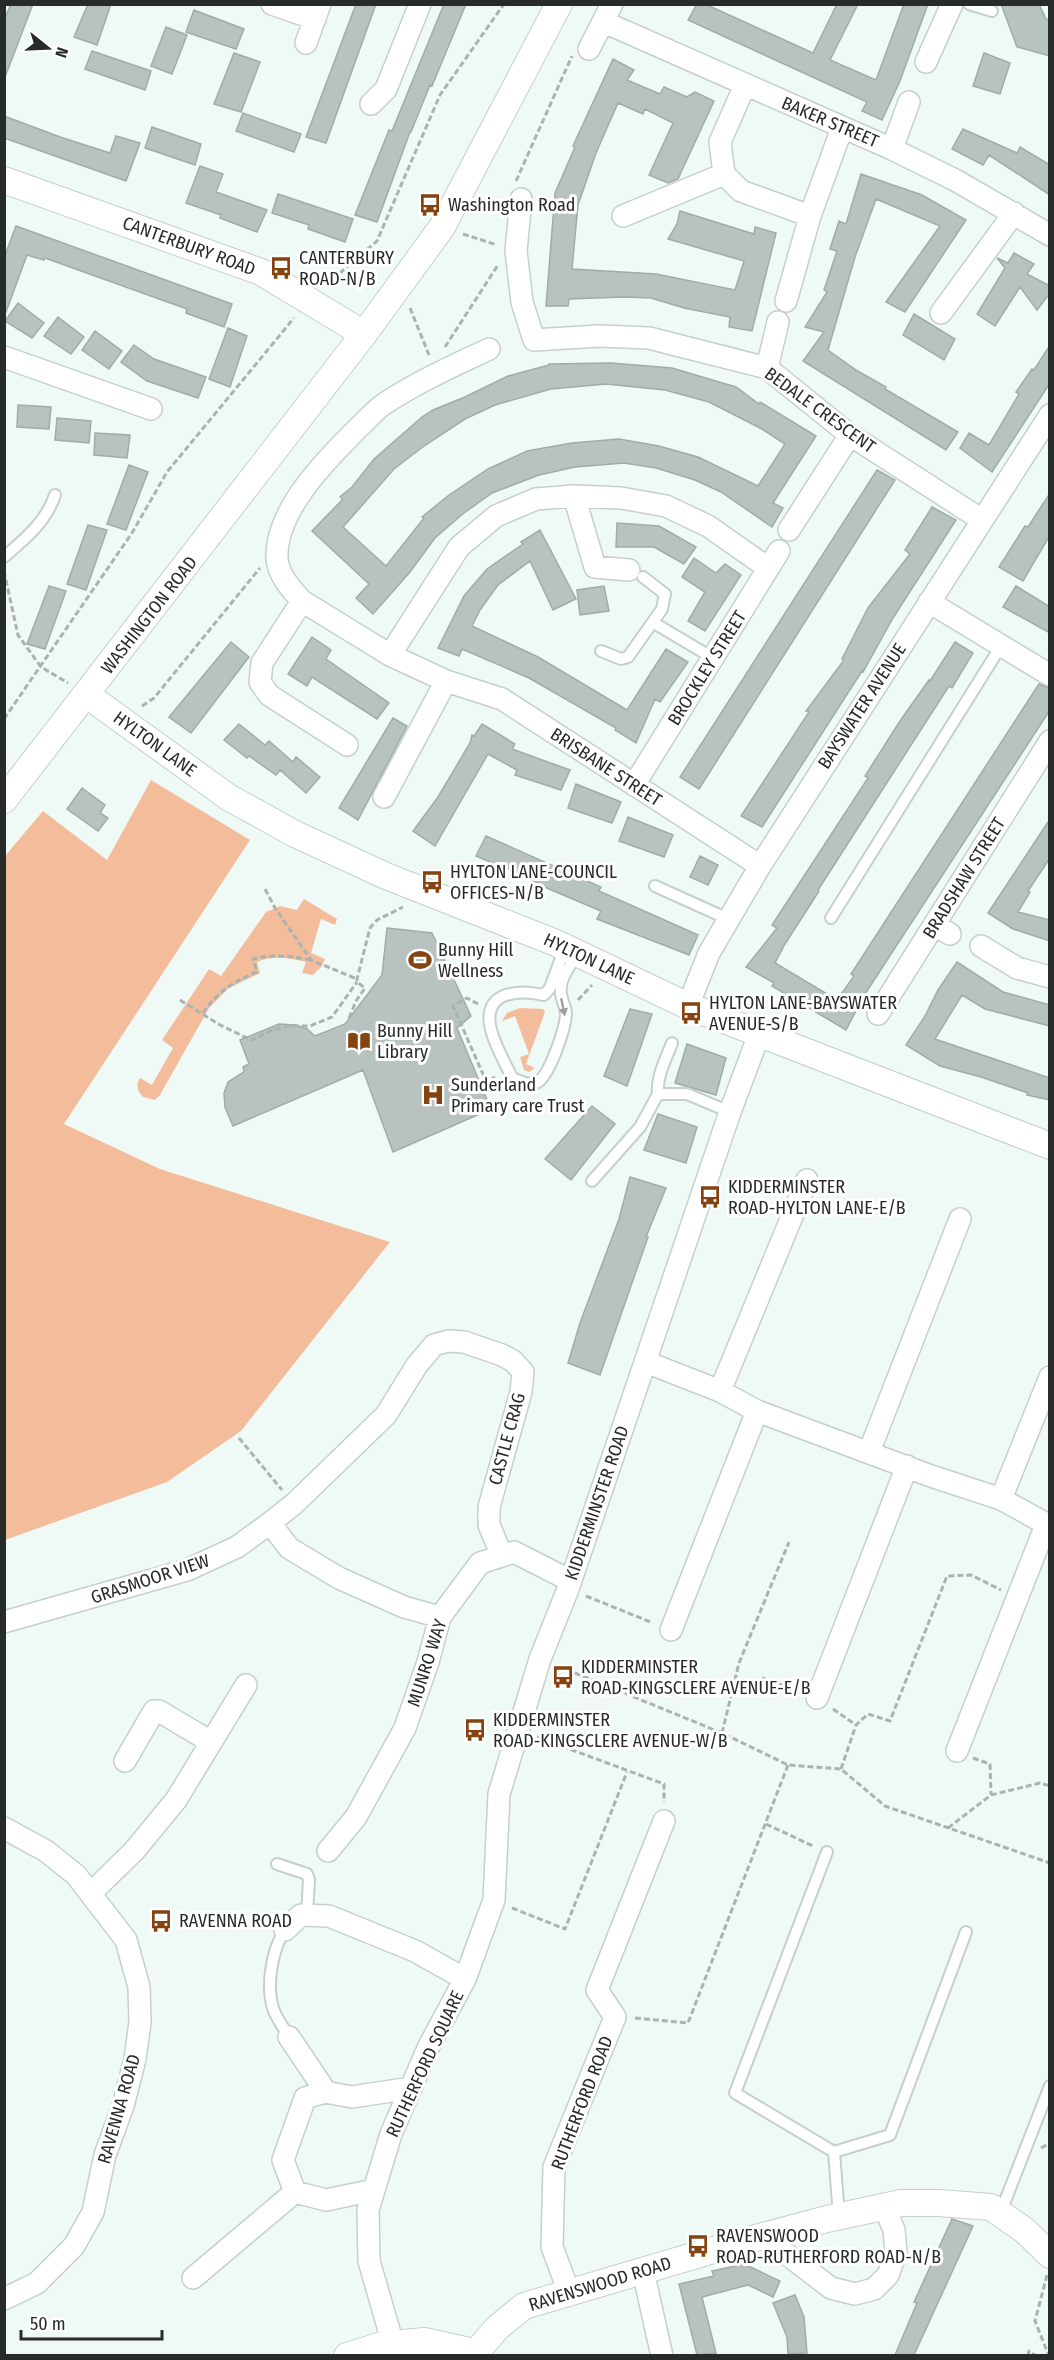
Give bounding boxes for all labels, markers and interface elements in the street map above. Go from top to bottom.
north arrow [18,18,78,78]
text: N [51,45,72,60]
street label: BAKER STREET [778,92,882,153]
bus stop icon: Washington Road [417,192,443,218]
place label: Washington Road [448,194,575,216]
street label: CANTERBURY ROAD [120,212,258,280]
place label: CANTERBURY ROAD-N/B [299,247,394,290]
bus stop icon: CANTERBURY ROAD-N/B [268,255,294,281]
street label: BEDALE CRESCENT [760,362,880,458]
street label: WASHINGTON ROAD [96,552,202,678]
street label: BROCKLEY STREET [663,606,751,729]
street label: BAYSWATER AVENUE [813,639,911,773]
street label: HYLTON LANE [109,706,201,782]
street label: BRISBANE STREET [546,723,666,811]
street label: BRADSHAW STREET [918,813,1010,943]
place label: HYLTON LANE-COUNCIL OFFICES-N/B [450,861,617,904]
bus stop icon: HYLTON LANE-COUNCIL OFFICES-N/B [419,869,445,895]
street label: HYLTON LANE [540,928,638,990]
place label: Bunny Hill Wellness [438,939,514,982]
sports icon: Bunny Hill Wellness [407,947,433,973]
place label: HYLTON LANE-BAYSWATER AVENUE-S/B [709,992,897,1035]
one-way arrow [559,997,568,1016]
bus stop icon: HYLTON LANE-BAYSWATER AVENUE-S/B [678,1000,704,1026]
place label: Bunny Hill Library [377,1020,453,1063]
library icon: Bunny Hill Library [346,1028,372,1054]
place label: Sunderland Primary care Trust [451,1074,584,1117]
hospital icon: Sunderland Primary care Trust [420,1082,446,1108]
place label: KIDDERMINSTER ROAD-HYLTON LANE-E/B [728,1176,906,1219]
bus stop icon: KIDDERMINSTER ROAD-HYLTON LANE-E/B [697,1184,723,1210]
street label: CASTLE CRAG [484,1390,530,1488]
street label: KIDDERMINSTER ROAD [560,1423,634,1583]
street label: GRASMOOR VIEW [88,1549,213,1609]
street label: MUNRO WAY [403,1617,451,1709]
place label: KIDDERMINSTER ROAD-KINGSCLERE AVENUE-E/B [581,1656,811,1699]
bus stop icon: KIDDERMINSTER ROAD-KINGSCLERE AVENUE-E/B [550,1664,576,1690]
place label: KIDDERMINSTER ROAD-KINGSCLERE AVENUE-W/B [493,1709,728,1752]
bus stop icon: KIDDERMINSTER ROAD-KINGSCLERE AVENUE-W/B [462,1717,488,1743]
bus stop icon: RAVENNA ROAD [148,1908,174,1934]
place label: RAVENNA ROAD [179,1910,292,1932]
street label: RUTHERFORD SQUARE [381,1987,469,2141]
street label: RUTHERFORD ROAD [546,2033,618,2173]
street label: RAVENNA ROAD [93,2052,145,2166]
place label: RAVENSWOOD ROAD-RUTHERFORD ROAD-N/B [716,2225,941,2268]
bus stop icon: RAVENSWOOD ROAD-RUTHERFORD ROAD-N/B [685,2233,711,2259]
street label: RAVENSWOOD ROAD [526,2252,674,2316]
scale bar [21,2303,162,2341]
text: 50 m [30,2313,66,2335]

